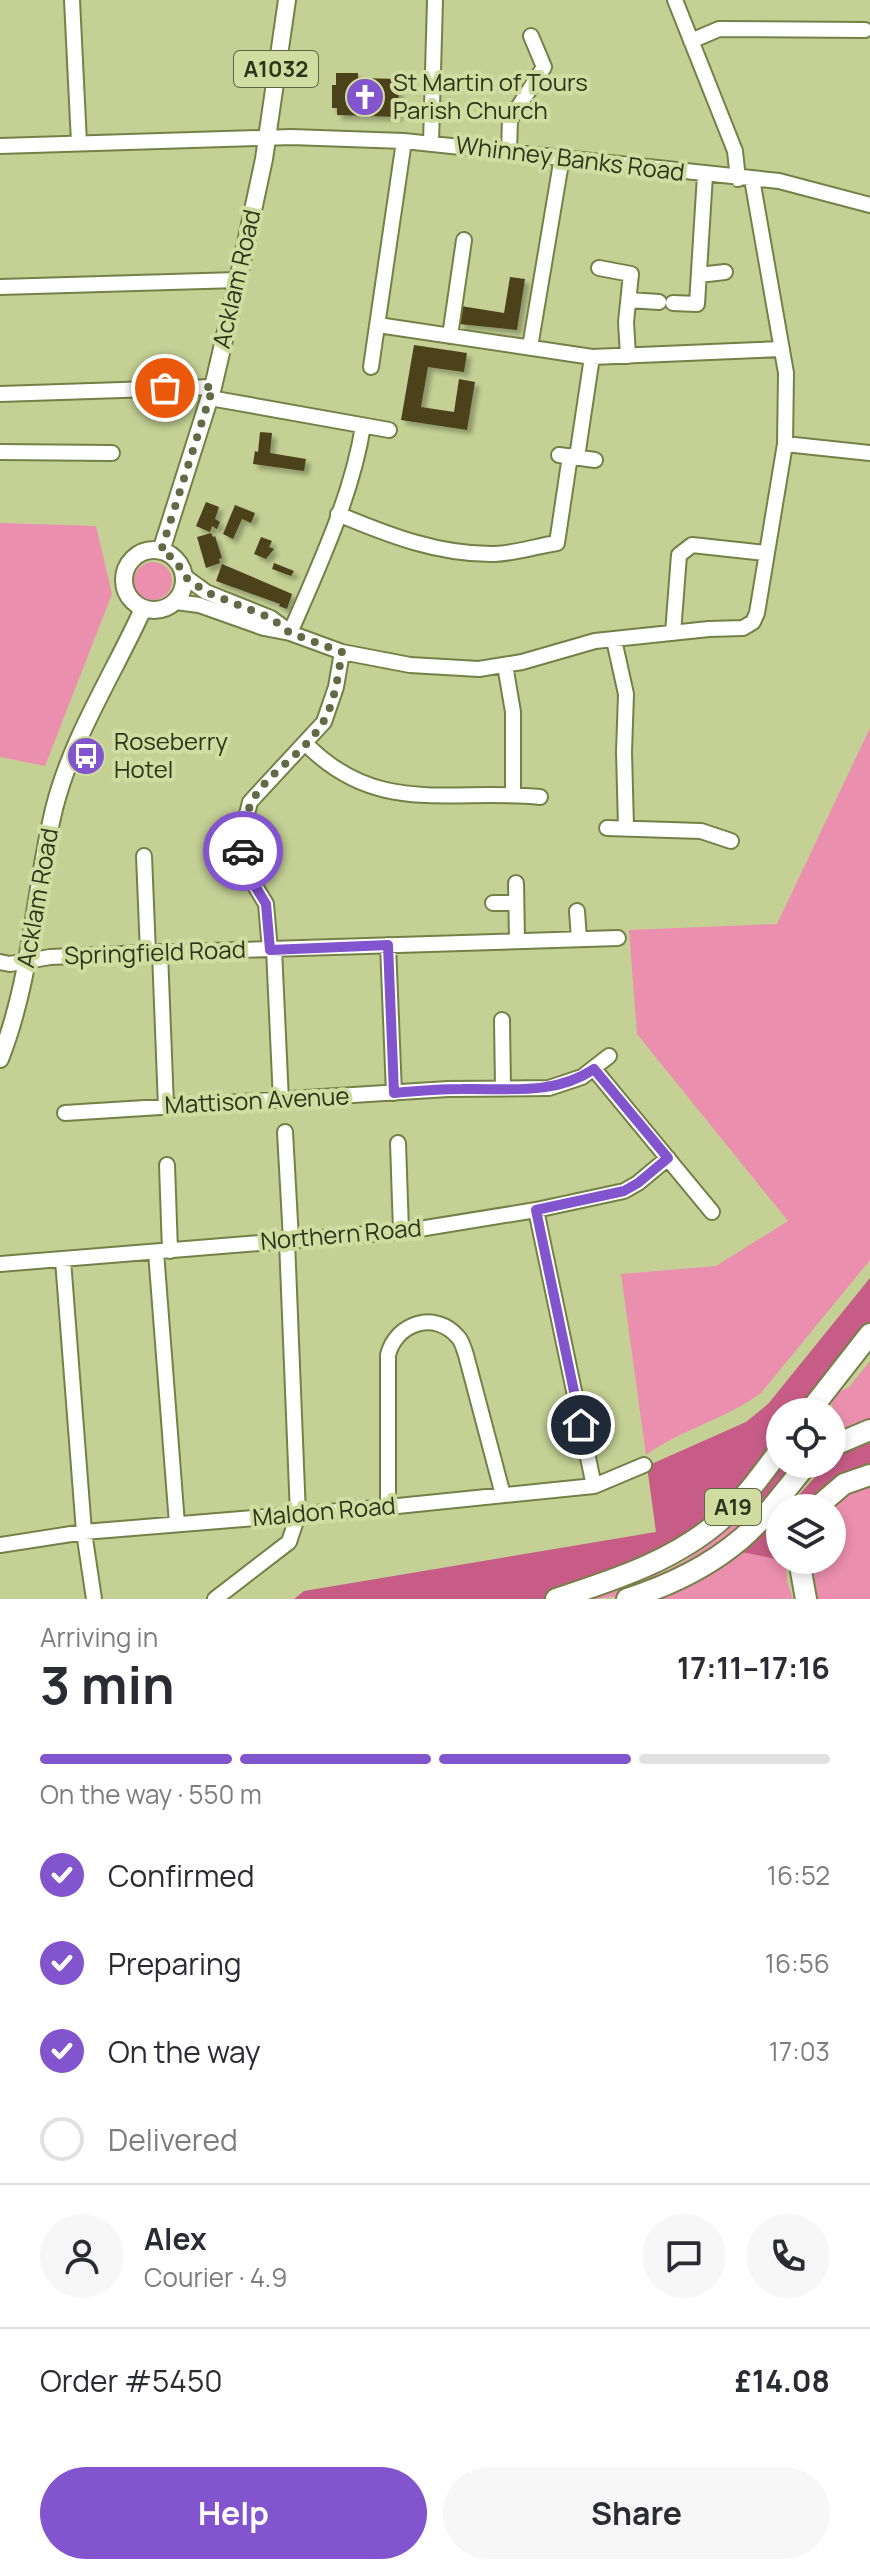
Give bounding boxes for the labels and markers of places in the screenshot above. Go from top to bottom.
place label: St Martin of Tours Parish Church [393,65,588,126]
church icon: St Martin of Tours Parish Church [344,76,386,118]
pin [131,354,199,422]
place label: Roseberry Hotel [114,724,228,785]
bus stop icon: Roseberry Hotel [65,735,107,777]
pin [547,1391,615,1459]

